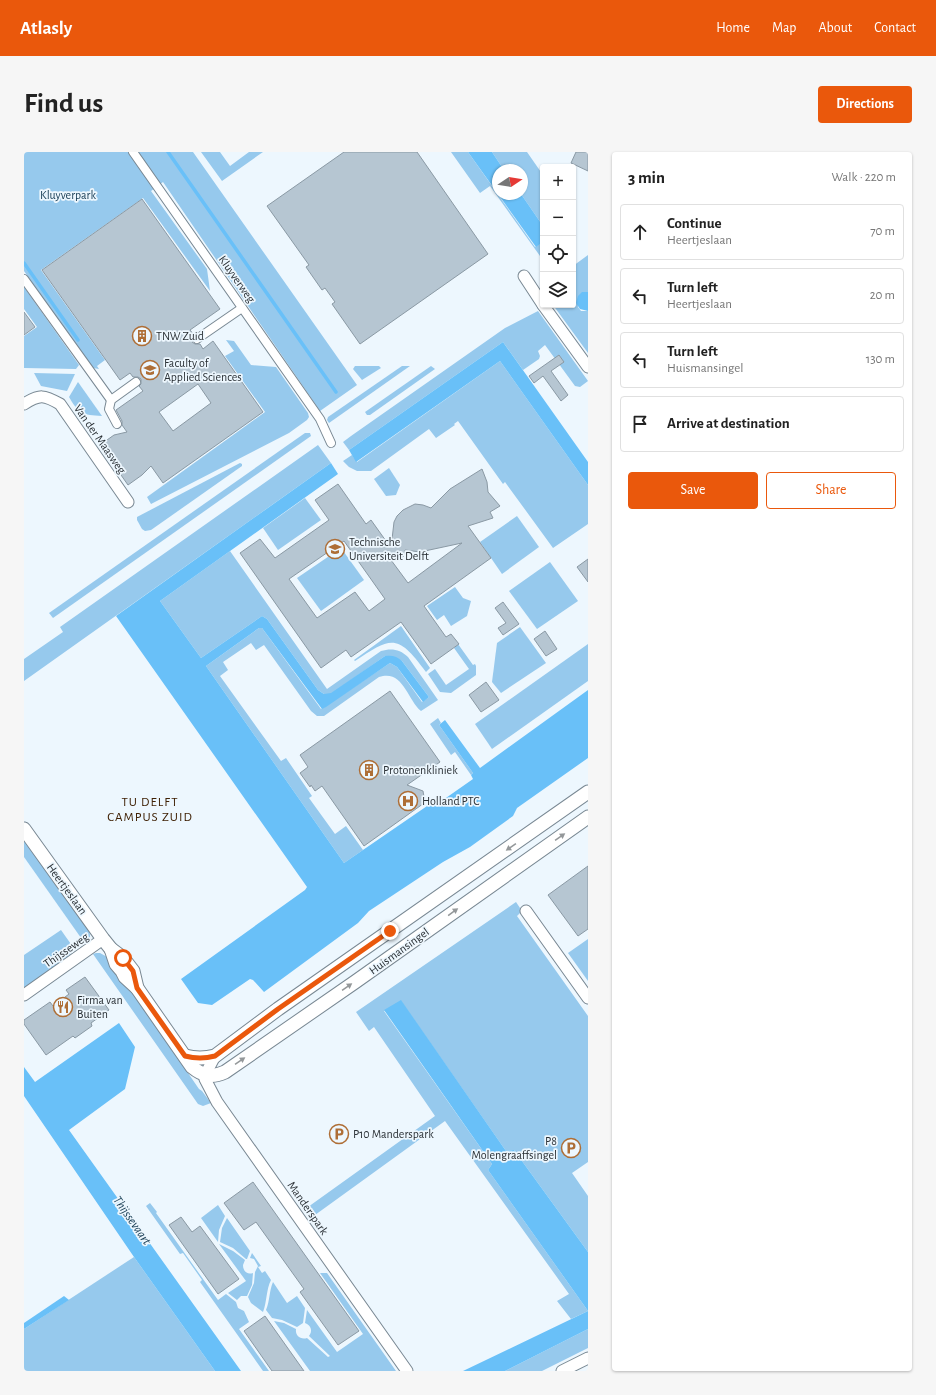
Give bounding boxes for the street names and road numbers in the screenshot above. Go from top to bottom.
street label: Kluyverweg [216,253,258,305]
street label: Van der Maasweg [72,402,128,476]
street label: Heertjeslaan [44,861,89,917]
street label: Huismansingel [367,925,431,977]
street label: Thijsseweg [41,930,91,971]
street label: Manderspark [285,1179,331,1237]

